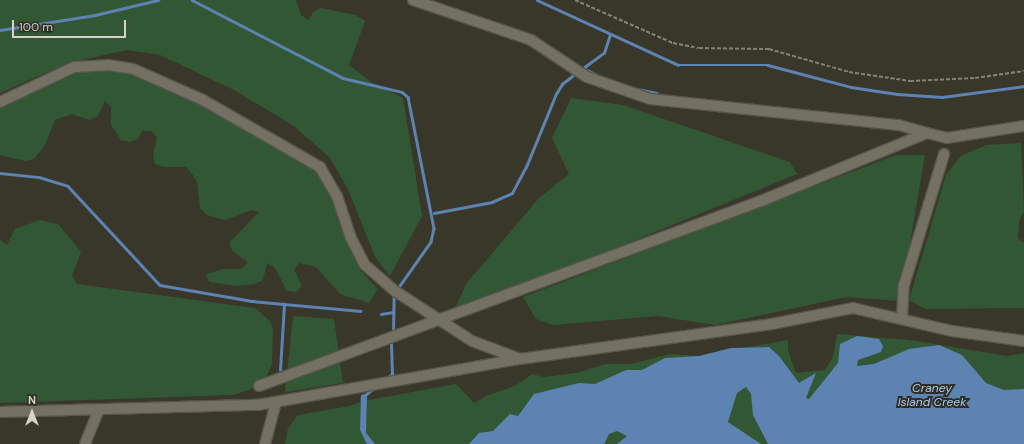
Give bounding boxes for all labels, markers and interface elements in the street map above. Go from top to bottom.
scale bar [14,12,128,38]
text: 100 m [19,19,53,35]
water label: Craney Island Creek [898,382,966,410]
north arrow [12,392,52,432]
text: N [28,393,36,407]

